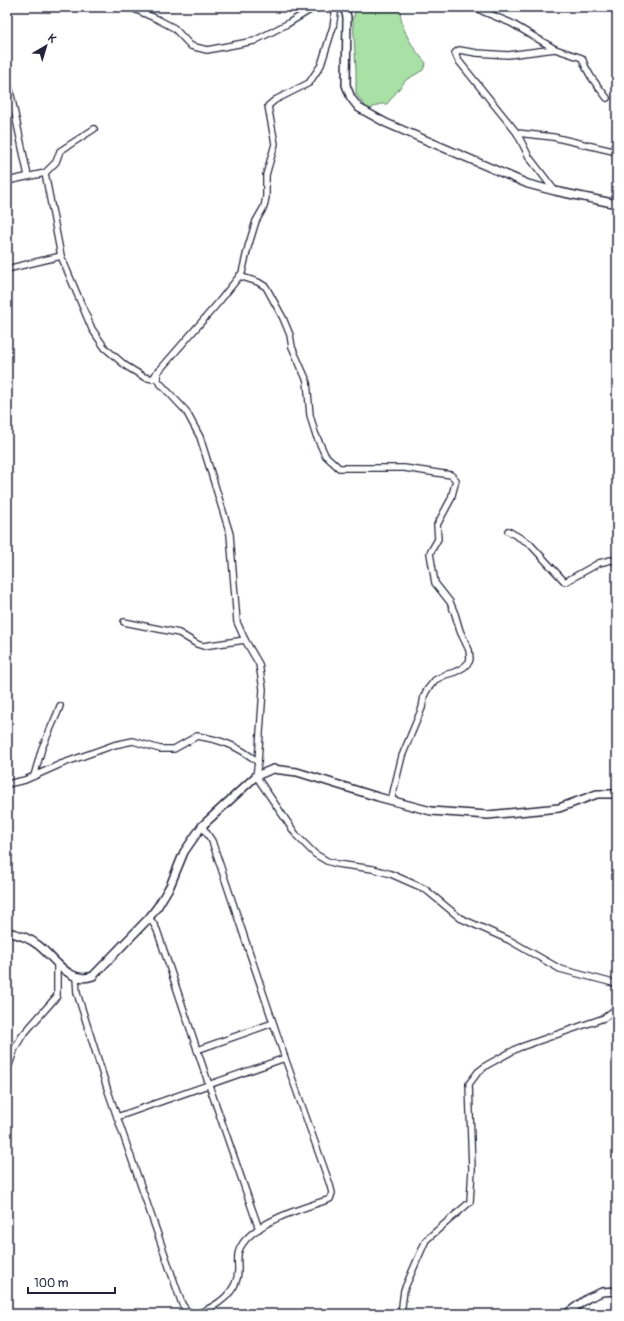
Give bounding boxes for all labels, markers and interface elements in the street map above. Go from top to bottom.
north arrow [26,26,66,66]
text: K [45,31,59,46]
scale bar [28,1269,115,1295]
text: 100 m [34,1276,69,1291]

